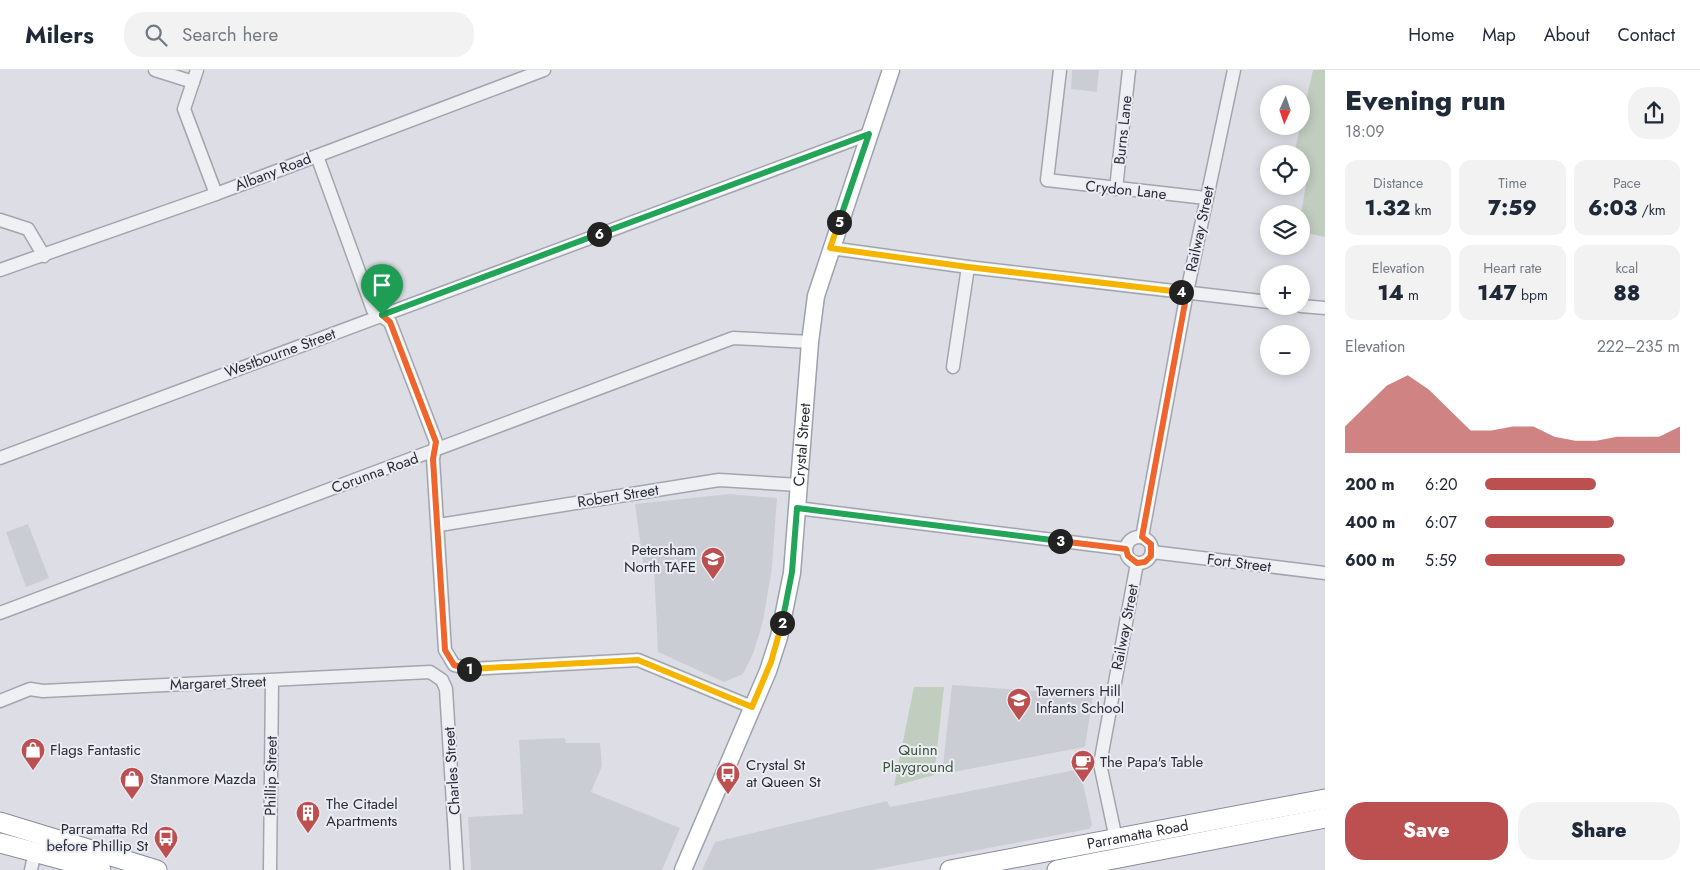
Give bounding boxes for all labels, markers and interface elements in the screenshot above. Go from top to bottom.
search box [124,12,474,57]
text: Milers [25,17,94,52]
icon: search [142,21,170,49]
text: Search here [182,21,278,48]
text: Home [1408,22,1454,48]
text: Map [1482,22,1516,48]
text: About [1544,22,1589,48]
text: Contact [1617,22,1675,48]
text: Evening run [1345,80,1506,121]
north arrow [1260,85,1310,135]
map controls [1260,85,1310,375]
button: share [1628,87,1680,139]
street label: Burns Lane [1108,94,1138,166]
text: 18:09 [1345,120,1385,143]
button: locate [1260,145,1310,195]
street label: Albany Road [232,147,314,197]
text: Distance [1373,173,1423,193]
text: Time [1498,173,1527,193]
text: Pace [1613,173,1641,193]
street label: Crydon Lane [1084,175,1168,205]
street label: Railway Street [1180,184,1220,274]
text: 1.32 [1365,193,1410,223]
text: 7:59 [1488,193,1537,223]
text: 6:03 [1588,193,1637,223]
text: km [1410,200,1432,220]
text: /km [1637,200,1666,220]
button: layers [1260,205,1310,255]
pin: 5 [826,210,852,234]
text: 5 [835,212,844,232]
pin: 6 [586,222,612,246]
text: 6 [595,224,604,244]
text: Elevation [1372,258,1425,278]
text: Heart rate [1483,258,1542,278]
text: kcal [1616,258,1638,278]
pin [361,264,403,315]
button: + [1260,265,1310,315]
icon: arrive [368,271,396,299]
text: 14 [1377,278,1404,308]
text: 147 [1477,278,1517,308]
text: 88 [1613,278,1641,308]
pin: 4 [1168,280,1194,304]
text: 4 [1177,282,1186,302]
text: m [1404,285,1419,305]
text: bpm [1517,285,1548,305]
street label: Westbourne Street [221,323,339,383]
button: − [1260,325,1310,375]
text: Elevation [1345,335,1405,358]
text: 222–235 m [1597,335,1680,358]
street label: Crystal Street [788,402,816,487]
street label: Corunna Road [328,447,422,499]
text: 200 m [1345,473,1395,496]
text: 6:20 [1425,473,1458,496]
street label: Robert Street [576,479,661,513]
text: 400 m [1345,511,1395,534]
text: 6:07 [1425,511,1457,534]
pin: 3 [1048,528,1072,554]
text: 3 [1056,531,1065,551]
place label: Petersham North TAFE [624,539,696,578]
school or university icon: Petersham North TAFE [700,546,726,580]
street label: Fort Street [1206,548,1273,578]
text: 600 m [1345,549,1395,572]
text: 5:59 [1425,549,1457,572]
street label: Railway Street [1106,582,1144,672]
pin: 2 [770,610,794,636]
text: 2 [778,613,787,633]
pin: 1 [456,656,482,682]
text: 1 [466,659,473,679]
street label: Margaret Street [169,670,267,696]
place label: Taverners Hill Infants School [1036,680,1124,719]
school or university icon: Taverners Hill Infants School [1006,687,1032,721]
street label: Charles Street [438,726,466,816]
street label: Phillip Street [259,736,283,816]
shop icon: Flags Fantastic [20,737,46,771]
place label: Flags Fantastic [50,739,141,761]
park label: Quinn Playground [882,739,954,778]
cafe icon: The Papa's Table [1070,749,1096,783]
place label: The Papa's Table [1100,751,1203,773]
place label: Crystal St at Queen St [746,754,821,793]
bus stop icon: Crystal St at Queen St [715,761,741,795]
shop icon: Stanmore Mazda [119,766,145,800]
place label: Stanmore Mazda [150,768,256,790]
place label: The Citadel Apartments [326,793,398,832]
building icon: The Citadel Apartments [295,800,321,834]
button: Save [1345,802,1508,860]
button: Share [1518,802,1680,860]
street label: Parramatta Road [1085,814,1190,855]
place label: Parramatta Rd before Phillip St [46,818,148,857]
bus stop icon: Parramatta Rd before Phillip St [153,825,179,859]

